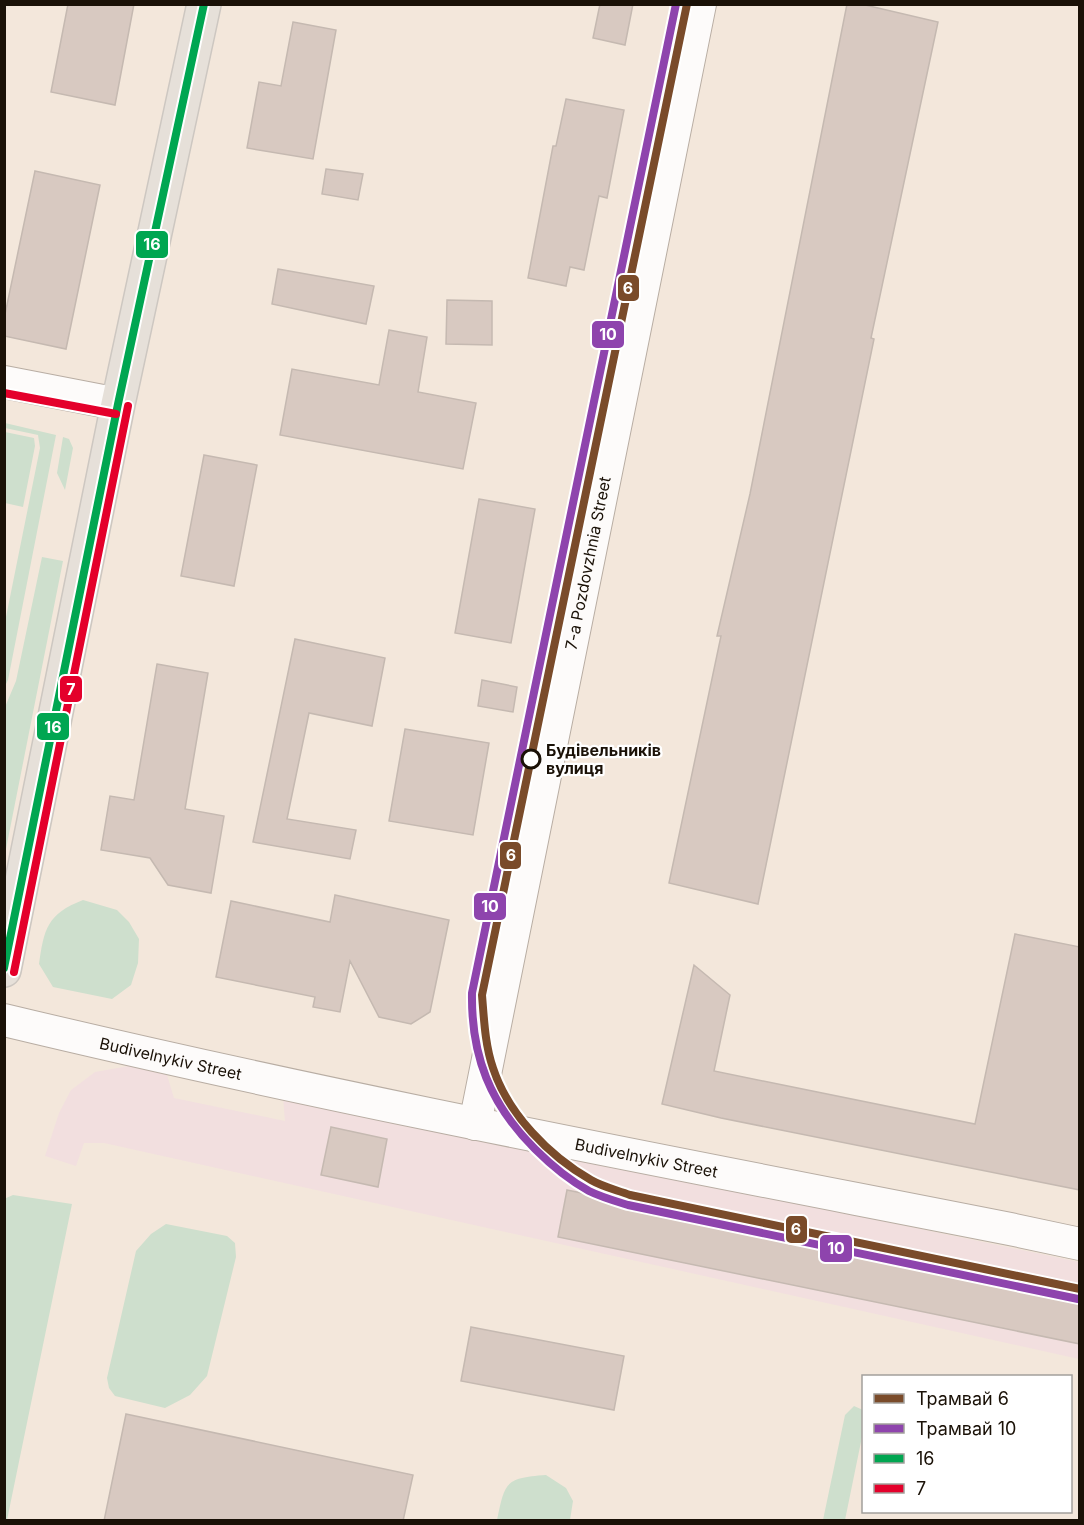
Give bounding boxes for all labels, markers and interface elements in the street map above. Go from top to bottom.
line badge: 16 [135,230,169,259]
text: 16 [143,234,161,254]
line badge: 6 [617,274,640,302]
text: 6 [623,278,633,298]
line badge: 10 [591,320,625,349]
text: 10 [599,324,617,344]
street label: 7-a Pozdovzhnia Street [560,475,615,652]
line badge: 7 [59,675,83,703]
text: 7 [66,679,76,699]
line badge: 16 [36,712,70,741]
text: 16 [44,717,62,737]
place label: Будівельників вулиця [546,740,661,778]
marker: Будівельників вулиця [521,749,541,769]
line badge: 6 [499,841,522,870]
text: 6 [506,845,516,865]
line badge: 10 [473,892,507,921]
text: 10 [481,896,499,916]
street label: Budivelnykiv Street [98,1033,244,1084]
street label: Budivelnykiv Street [573,1134,719,1182]
line badge: 6 [785,1215,808,1244]
text: 6 [791,1219,801,1239]
line badge: 10 [819,1234,853,1263]
text: 10 [827,1238,845,1258]
legend [862,1375,1072,1513]
text: Трамвай 6 [916,1388,1009,1409]
text: Трамвай 10 [916,1418,1016,1439]
text: 16 [916,1448,934,1469]
text: 7 [916,1478,926,1499]

